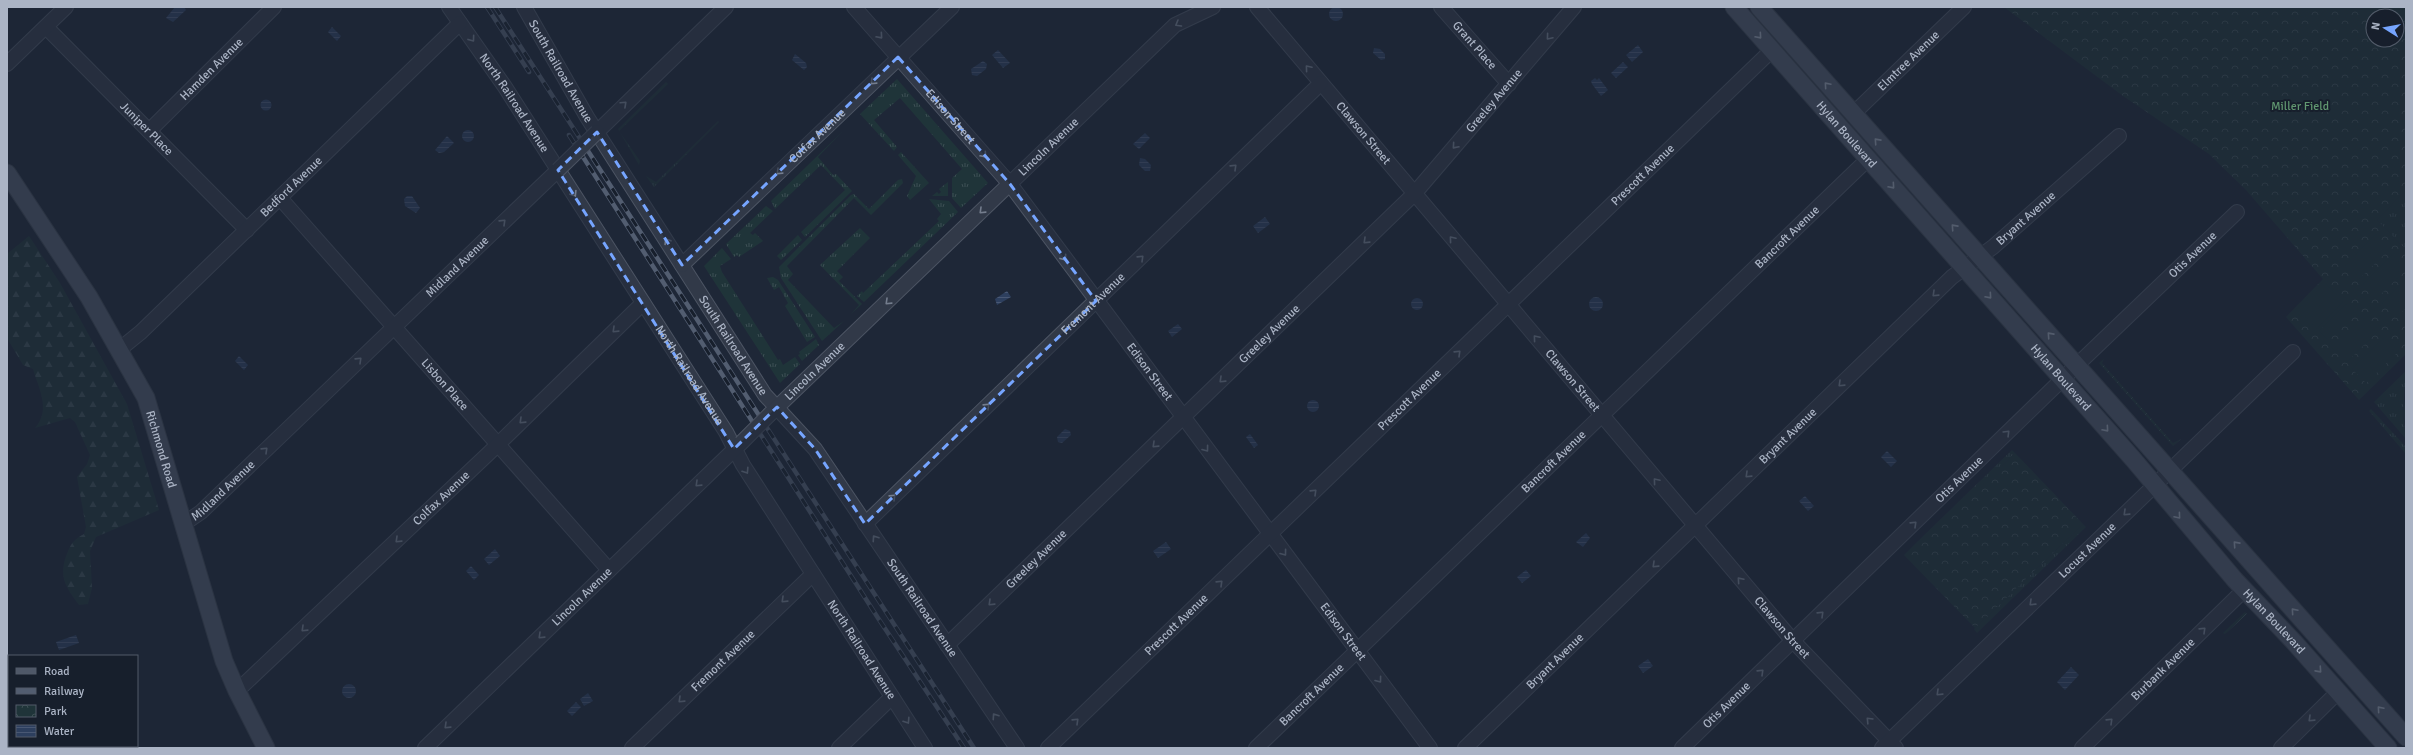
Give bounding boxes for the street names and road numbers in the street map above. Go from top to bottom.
street label: South Railroad Avenue [525,17,596,126]
street label: Grant Place [1449,18,1500,73]
street label: Elmtree Avenue [1875,28,1943,94]
street label: Hamden Avenue [177,35,247,104]
street label: North Railroad Avenue [476,51,552,155]
street label: Greeley Avenue [1463,66,1526,136]
street label: Edison Street [922,86,978,147]
street label: Hylan Boulevard [1813,98,1880,171]
street label: Juniper Place [117,99,176,159]
street label: Clawson Street [1332,99,1394,168]
street label: Colfax Avenue [786,106,849,167]
street label: Lincoln Avenue [1015,115,1082,179]
street label: Prescott Avenue [1608,141,1678,209]
street label: Bedford Avenue [257,153,326,220]
street label: Bryant Avenue [1993,188,2059,249]
street label: Bancroft Avenue [1752,203,1823,272]
street label: Otis Avenue [2166,228,2220,281]
street label: Midland Avenue [423,233,492,301]
street label: Fremont Avenue [1058,270,1128,338]
street label: South Railroad Avenue [695,293,770,399]
street label: Greeley Avenue [1236,301,1303,367]
street label: North Railroad Avenue [652,323,727,428]
street label: Lincoln Avenue [782,339,848,404]
street label: Edison Street [1123,340,1176,404]
street label: Hylan Boulevard [2027,341,2094,414]
street label: Clawson Street [1542,346,1603,415]
street label: Lisbon Place [418,356,472,414]
street label: Prescott Avenue [1375,366,1445,434]
street label: Bryant Avenue [1756,405,1820,467]
street label: Richmond Road [142,409,179,490]
street label: Bancroft Avenue [1518,427,1589,497]
street label: Otis Avenue [1932,453,1987,506]
street label: Midland Avenue [188,457,258,525]
street label: Colfax Avenue [410,468,473,529]
street label: Locust Avenue [2056,519,2119,582]
street label: Greeley Avenue [1003,526,1070,592]
street label: South Railroad Avenue [883,556,960,660]
street label: Lincoln Avenue [549,564,615,629]
street label: Hylan Boulevard [2239,586,2308,657]
street label: Prescott Avenue [1142,591,1211,659]
street label: Clawson Street [1751,594,1813,662]
street label: North Railroad Avenue [824,597,899,703]
street label: Edison Street [1317,600,1369,664]
street label: Fremont Avenue [688,627,758,695]
street label: Bryant Avenue [1523,630,1587,693]
street label: Burbank Avenue [2128,635,2198,704]
street label: Bancroft Avenue [1276,660,1347,729]
street label: Otis Avenue [1700,679,1754,732]

